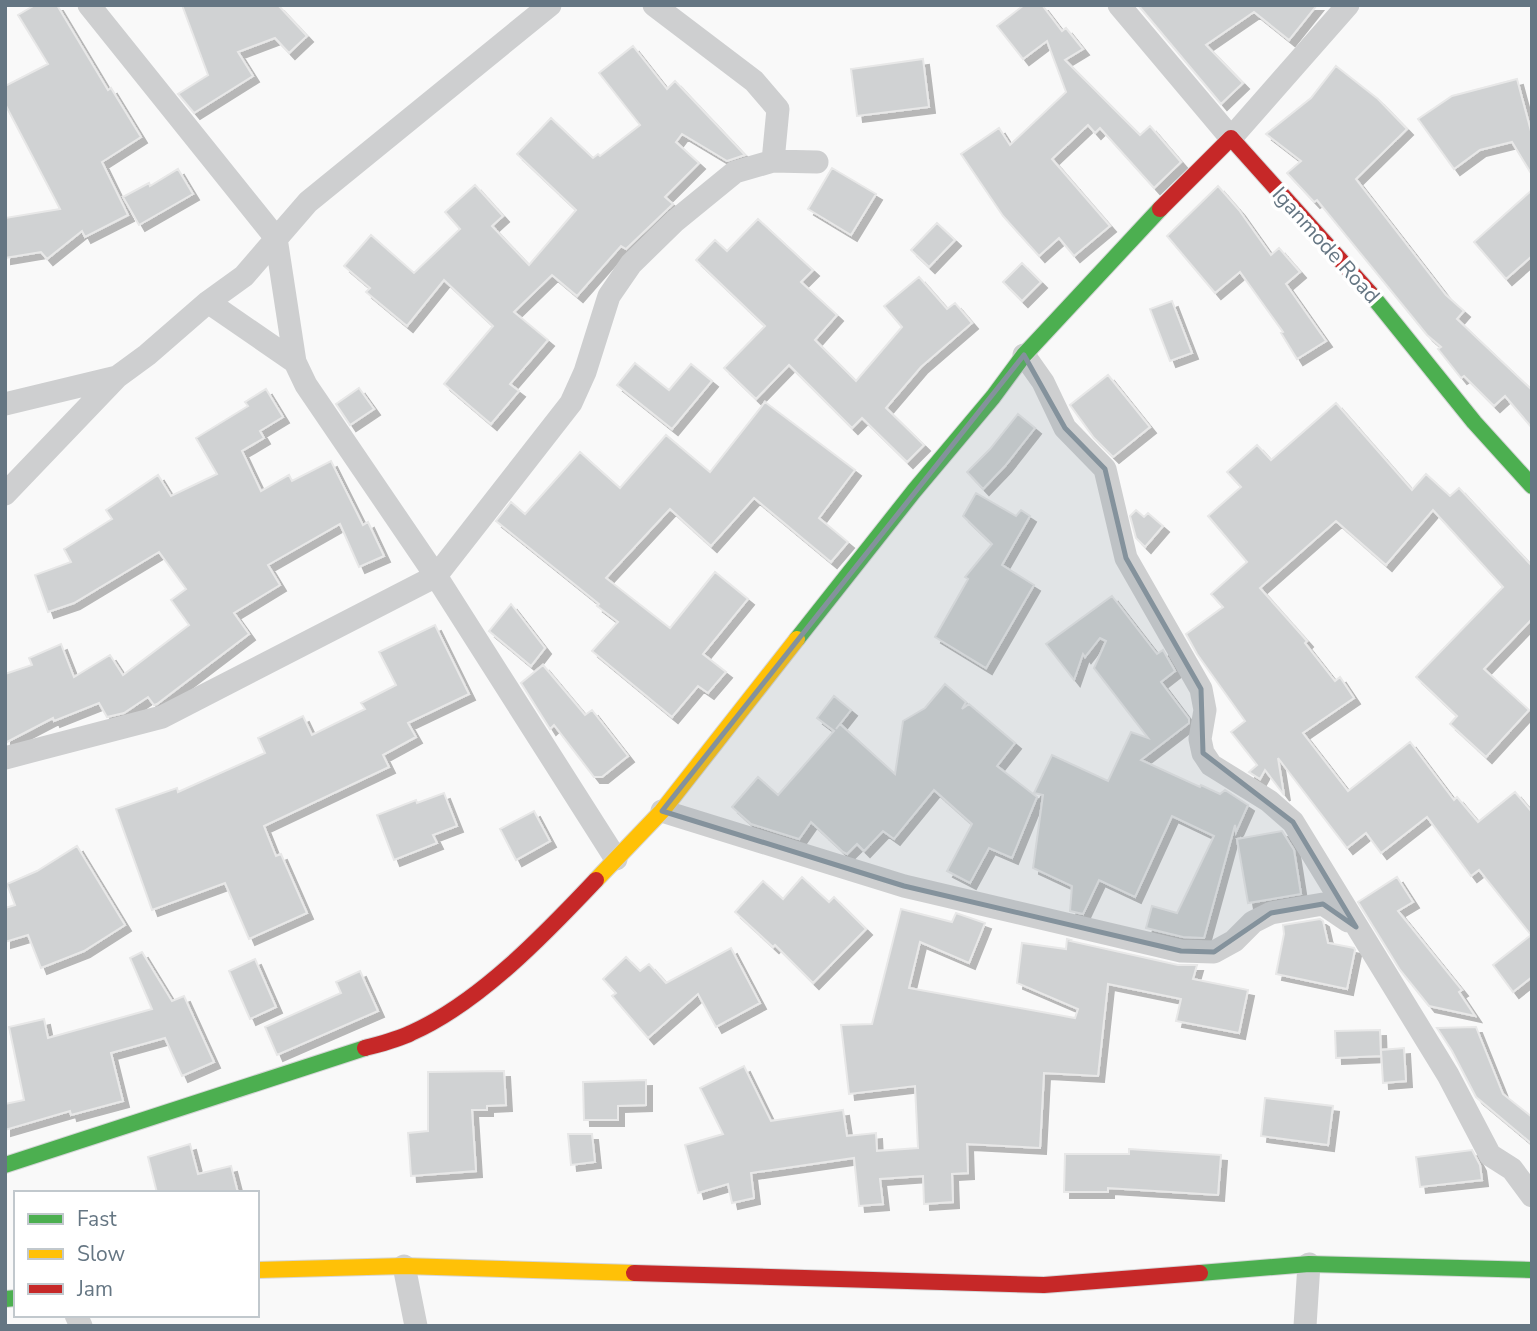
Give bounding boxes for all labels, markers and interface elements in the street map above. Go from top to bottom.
street label: Iganmode Road [1266,181,1386,309]
legend [14,1191,259,1317]
text: Fast [77,1205,117,1233]
text: Slow [77,1240,126,1268]
text: Jam [76,1275,113,1303]

